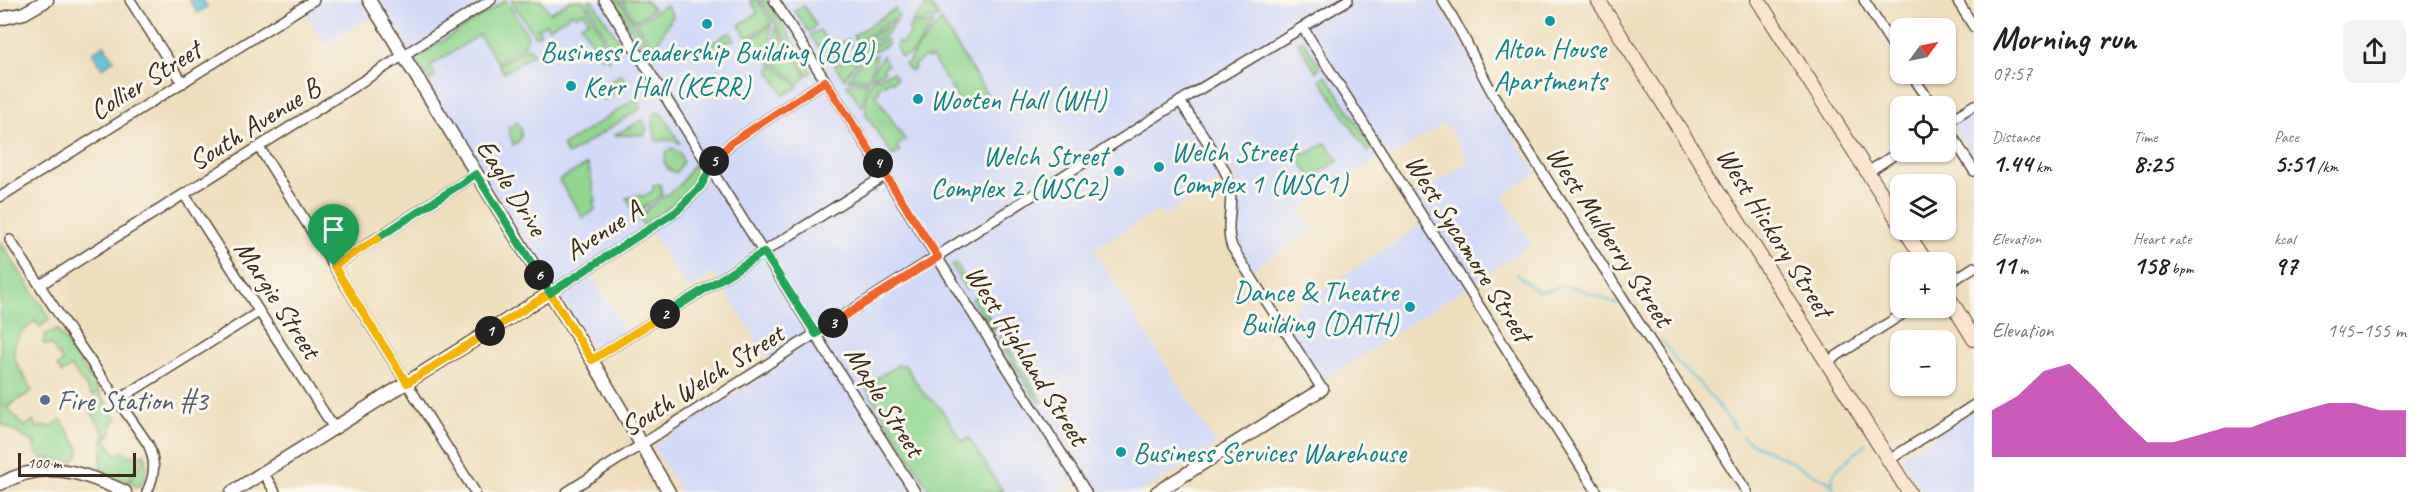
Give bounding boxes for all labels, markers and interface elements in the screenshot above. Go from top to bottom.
marker: Alton House Apartments [1543,14,1557,28]
marker: Business Leadership Building (BLB) [700,17,714,31]
text: Morning run [1992,17,2136,59]
north arrow [1890,18,1956,84]
map controls [1890,18,1956,396]
button: share [2343,20,2406,83]
street label: Collier Street [83,30,210,128]
place label: Alton House Apartments [1494,31,1609,98]
place label: Business Leadership Building (BLB) [540,34,875,69]
text: 07:57 [1992,61,2032,86]
street label: South Avenue B [182,69,328,178]
place label: Kerr Hall (KERR) [583,69,752,104]
marker: Kerr Hall (KERR) [564,79,578,93]
place label: Wooten Hall (WH) [930,82,1108,117]
marker: Wooten Hall (WH) [911,92,925,106]
button: locate [1890,96,1956,162]
text: Distance [1992,127,2040,147]
text: Time [2133,127,2157,147]
text: Pace [2274,127,2299,147]
street label: Eagle Drive [469,132,556,243]
place label: Welch Street Complex 1 (WSC1) [1171,134,1349,201]
place label: Welch Street Complex 2 (WSC2) [931,138,1111,205]
street label: West Mulberry Street [1539,139,1683,335]
street label: West Hickory Street [1709,140,1843,327]
pin: 5 [699,146,729,176]
text: 1.44 [1992,147,2032,180]
text: 8:25 [2133,147,2173,180]
text: 5:51 [2274,147,2313,180]
pin: 4 [863,148,893,178]
street label: West Sycamore Street [1397,148,1543,351]
text: 5 [711,151,717,171]
text: 4 [874,153,882,173]
text: km [2032,157,2052,177]
text: /km [2313,157,2338,177]
marker: Welch Street Complex 1 (WSC1) [1152,160,1166,174]
marker: Welch Street Complex 2 (WSC2) [1112,164,1126,178]
button: layers [1890,174,1956,240]
street label: Avenue A [558,191,650,268]
pin [308,204,359,266]
icon: arrive [317,213,350,246]
text: Elevation [1992,229,2041,249]
text: Heart rate [2133,229,2191,249]
text: kcal [2274,229,2295,249]
street label: Margie Street [227,233,331,367]
text: 11 [1992,249,2015,282]
text: 158 [2133,249,2168,282]
text: 97 [2274,249,2297,282]
button: + [1890,252,1956,318]
street label: West Highland Street [958,258,1098,454]
text: m [2015,259,2028,279]
text: bpm [2168,259,2194,279]
pin: 6 [524,260,554,290]
text: 6 [535,265,543,285]
place label: Dance & Theatre Building (DATH) [1234,274,1400,341]
pin: 2 [650,299,680,329]
marker: Dance & Theatre Building (DATH) [1403,300,1417,314]
text: 2 [661,304,669,324]
pin: 3 [818,308,848,338]
text: 3 [829,313,837,333]
street label: South Welch Street [614,315,792,444]
pin: 1 [475,316,505,346]
text: Elevation [1992,318,2054,343]
text: 145–155 m [2327,318,2406,343]
text: 1 [486,321,494,341]
button: − [1890,330,1956,396]
street label: Maple Street [837,339,934,465]
place label: Fire Station #3 [57,383,210,418]
marker: Fire Station #3 [38,393,52,407]
place label: Business Services Warehouse [1133,435,1408,470]
marker: Business Services Warehouse [1114,445,1128,459]
scale bar [18,450,136,478]
text: 100 m [27,453,61,473]

